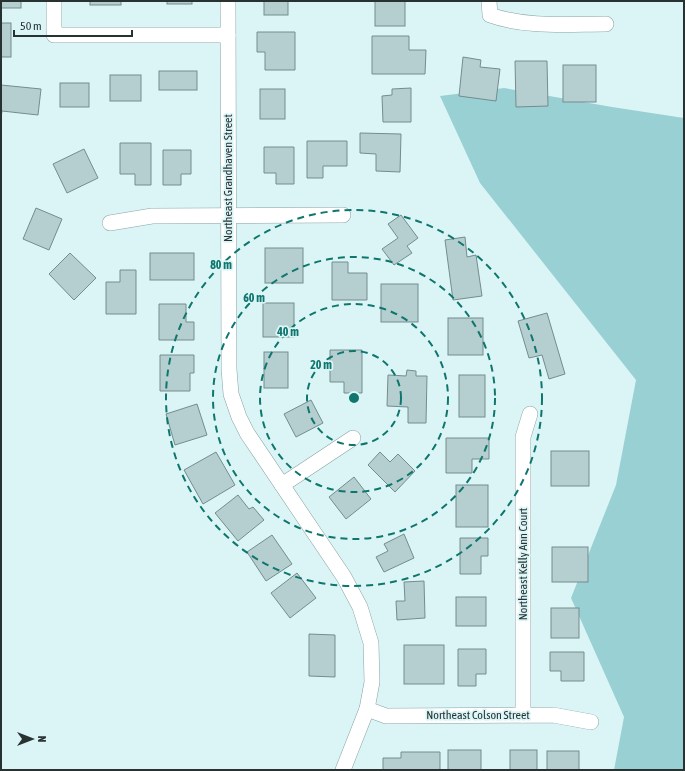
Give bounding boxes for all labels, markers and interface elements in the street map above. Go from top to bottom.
scale bar [14,12,132,38]
text: 50 m [20,19,42,33]
street label: Northeast Grandhaven Street [221,113,235,242]
text: 80 m [210,258,232,272]
text: 60 m [243,291,265,305]
text: 40 m [276,325,299,339]
text: 20 m [310,358,332,372]
centre of rings [347,391,361,405]
street label: Northeast Kelly Ann Court [516,507,530,620]
street label: Northeast Colson Street [426,708,530,722]
north arrow [12,719,52,759]
text: N [36,736,48,742]

